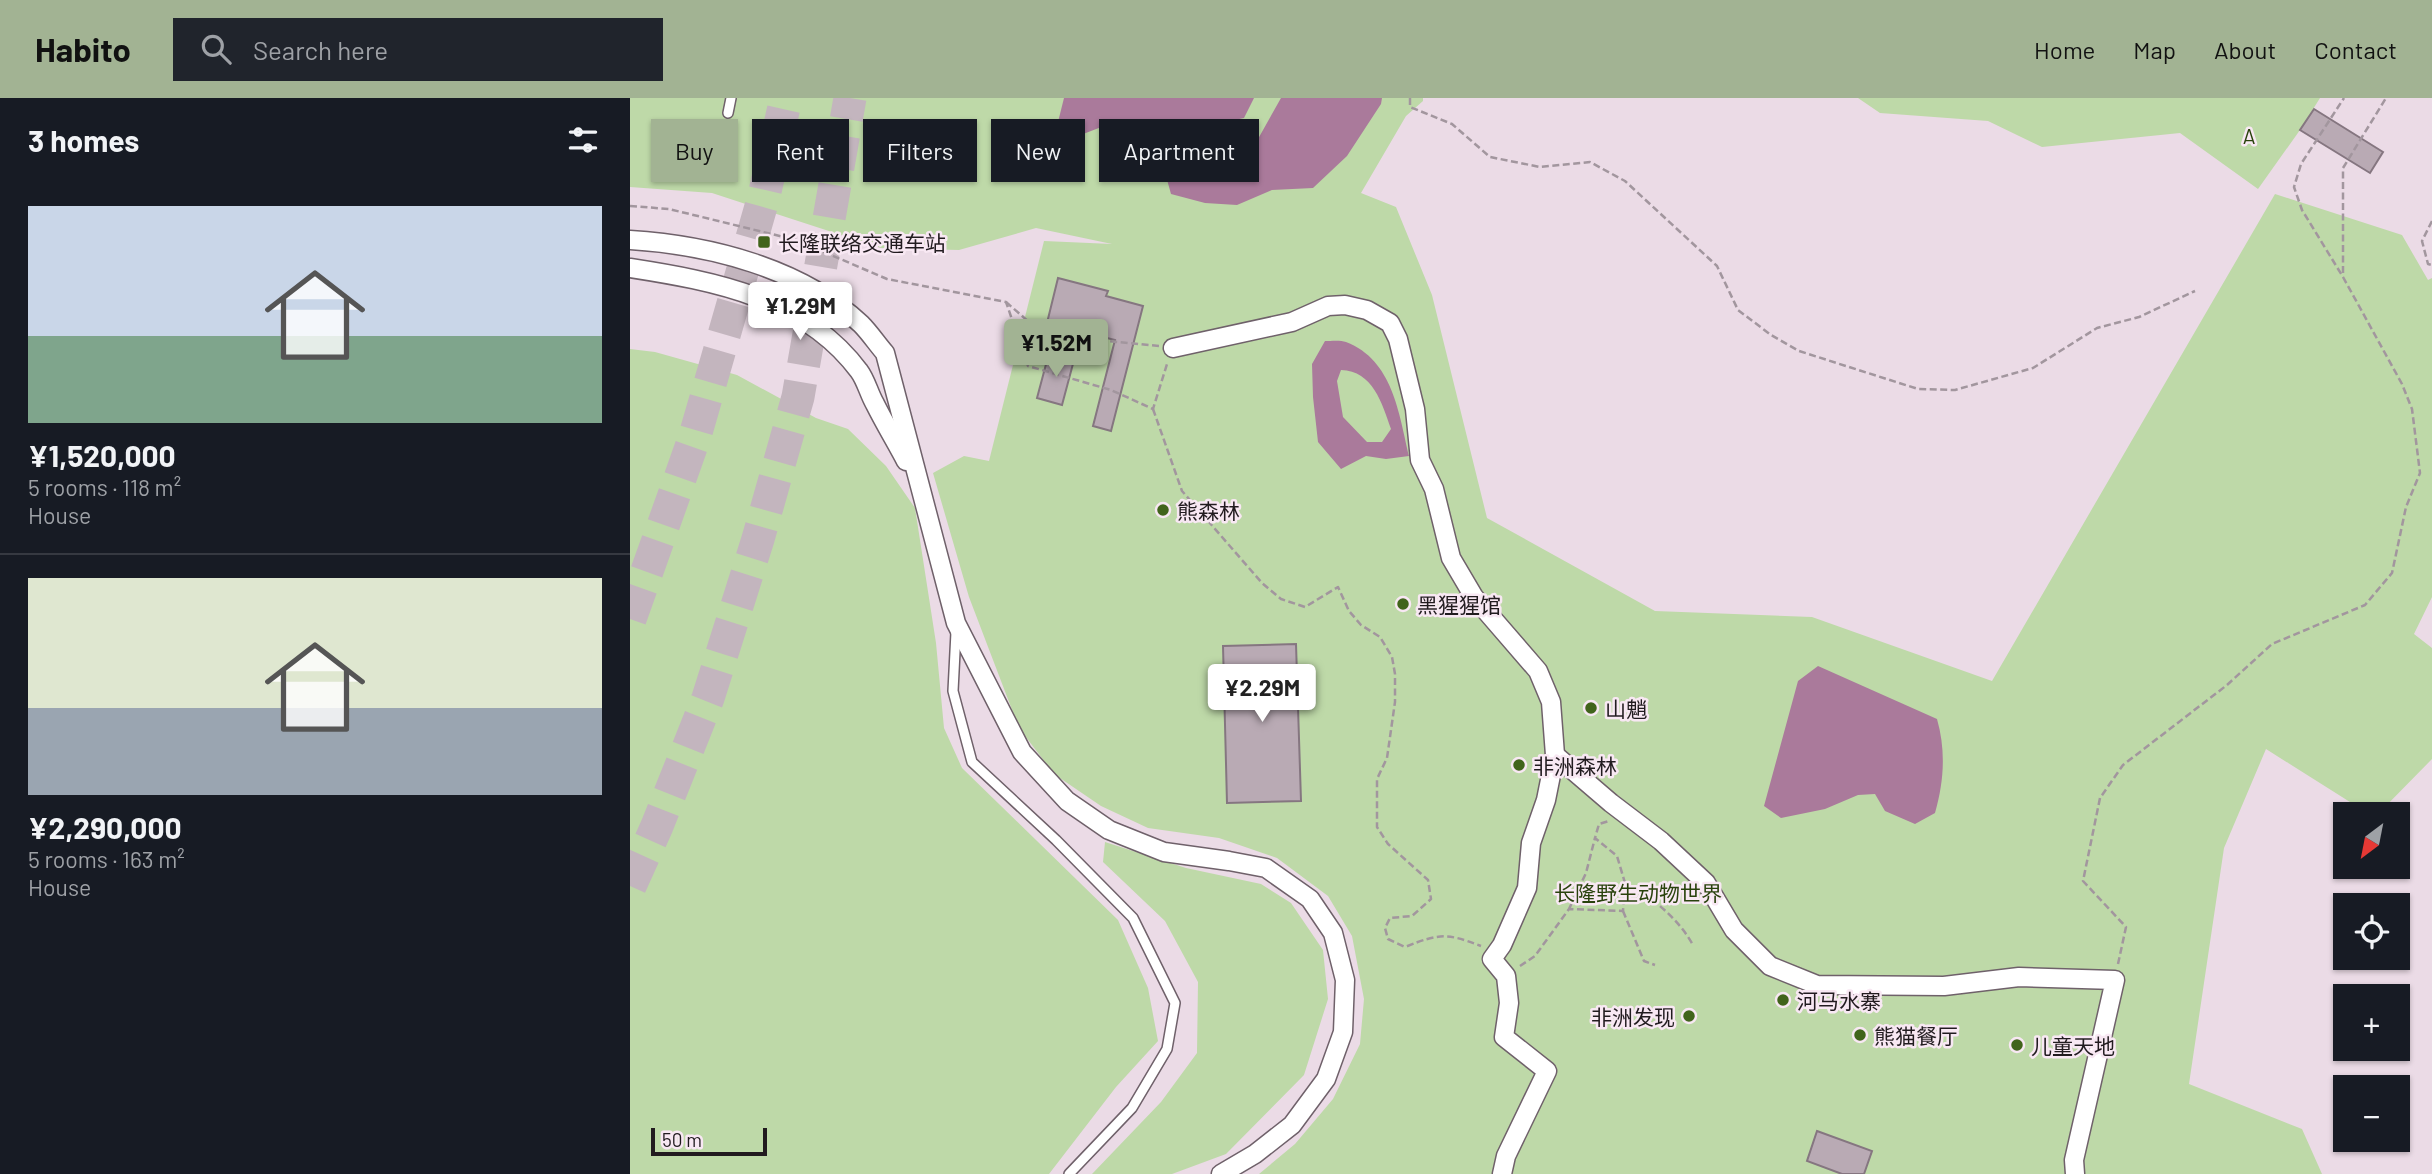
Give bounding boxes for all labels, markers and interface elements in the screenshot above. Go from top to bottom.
search box [173,18,663,81]
text: Habito [35,29,131,69]
icon: search [197,30,235,68]
text: Search here [253,34,388,65]
text: Home [2034,35,2095,64]
text: Map [2133,35,2176,64]
text: About [2214,35,2276,64]
text: Contact [2314,35,2397,64]
chip: Buy [651,119,738,182]
chip: Rent [752,119,849,182]
chip: Filters [863,119,977,182]
chip: New [991,119,1085,182]
chip: Apartment [1099,119,1259,182]
icon: filters [564,121,602,159]
text: 3 homes [28,122,139,158]
park label: A [2243,123,2256,148]
place label: 长隆联络交通车站 [778,230,946,255]
marker: 长隆联络交通车站 [756,234,772,250]
icon: home [252,252,378,378]
pin: ¥1.29M [743,282,857,342]
text: ¥1.29M [764,291,836,319]
pin: ¥1.52M [999,320,1113,379]
text: ¥1.52M [1020,328,1092,356]
text: ¥1,520,000 [28,437,176,473]
text: 5 rooms · 118 m² [28,473,181,501]
place label: 熊森林 [1177,498,1240,523]
text: House [28,501,91,529]
marker: 熊森林 [1155,502,1171,518]
place label: 黑猩猩馆 [1417,592,1501,617]
marker: 黑猩猩馆 [1395,596,1411,612]
icon: home [252,624,378,750]
pin: ¥2.29M [1205,664,1319,724]
text: ¥2.29M [1224,673,1300,701]
place label: 山魈 [1605,696,1647,721]
marker: 山魈 [1583,700,1599,716]
place label: 非洲森林 [1533,753,1617,778]
marker: 非洲森林 [1511,757,1527,773]
north arrow [2333,802,2410,878]
map controls [2333,802,2410,1152]
text: ¥2,290,000 [28,809,182,845]
text: 5 rooms · 163 m² [28,845,185,873]
text: House [28,873,91,901]
park label: 长隆野生动物世界 [1554,880,1722,905]
button: locate [2333,893,2410,970]
button: + [2333,984,2410,1061]
place label: 河马水寨 [1797,988,1881,1013]
marker: 河马水寨 [1775,992,1791,1008]
place label: 非洲发现 [1591,1004,1675,1029]
marker: 非洲发现 [1681,1008,1697,1024]
place label: 熊猫餐厅 [1874,1023,1958,1048]
marker: 熊猫餐厅 [1852,1027,1868,1043]
place label: 儿童天地 [2031,1033,2115,1058]
marker: 儿童天地 [2009,1037,2025,1053]
button: − [2333,1075,2410,1152]
scale bar [651,1125,766,1157]
text: 50 m [662,1128,702,1151]

